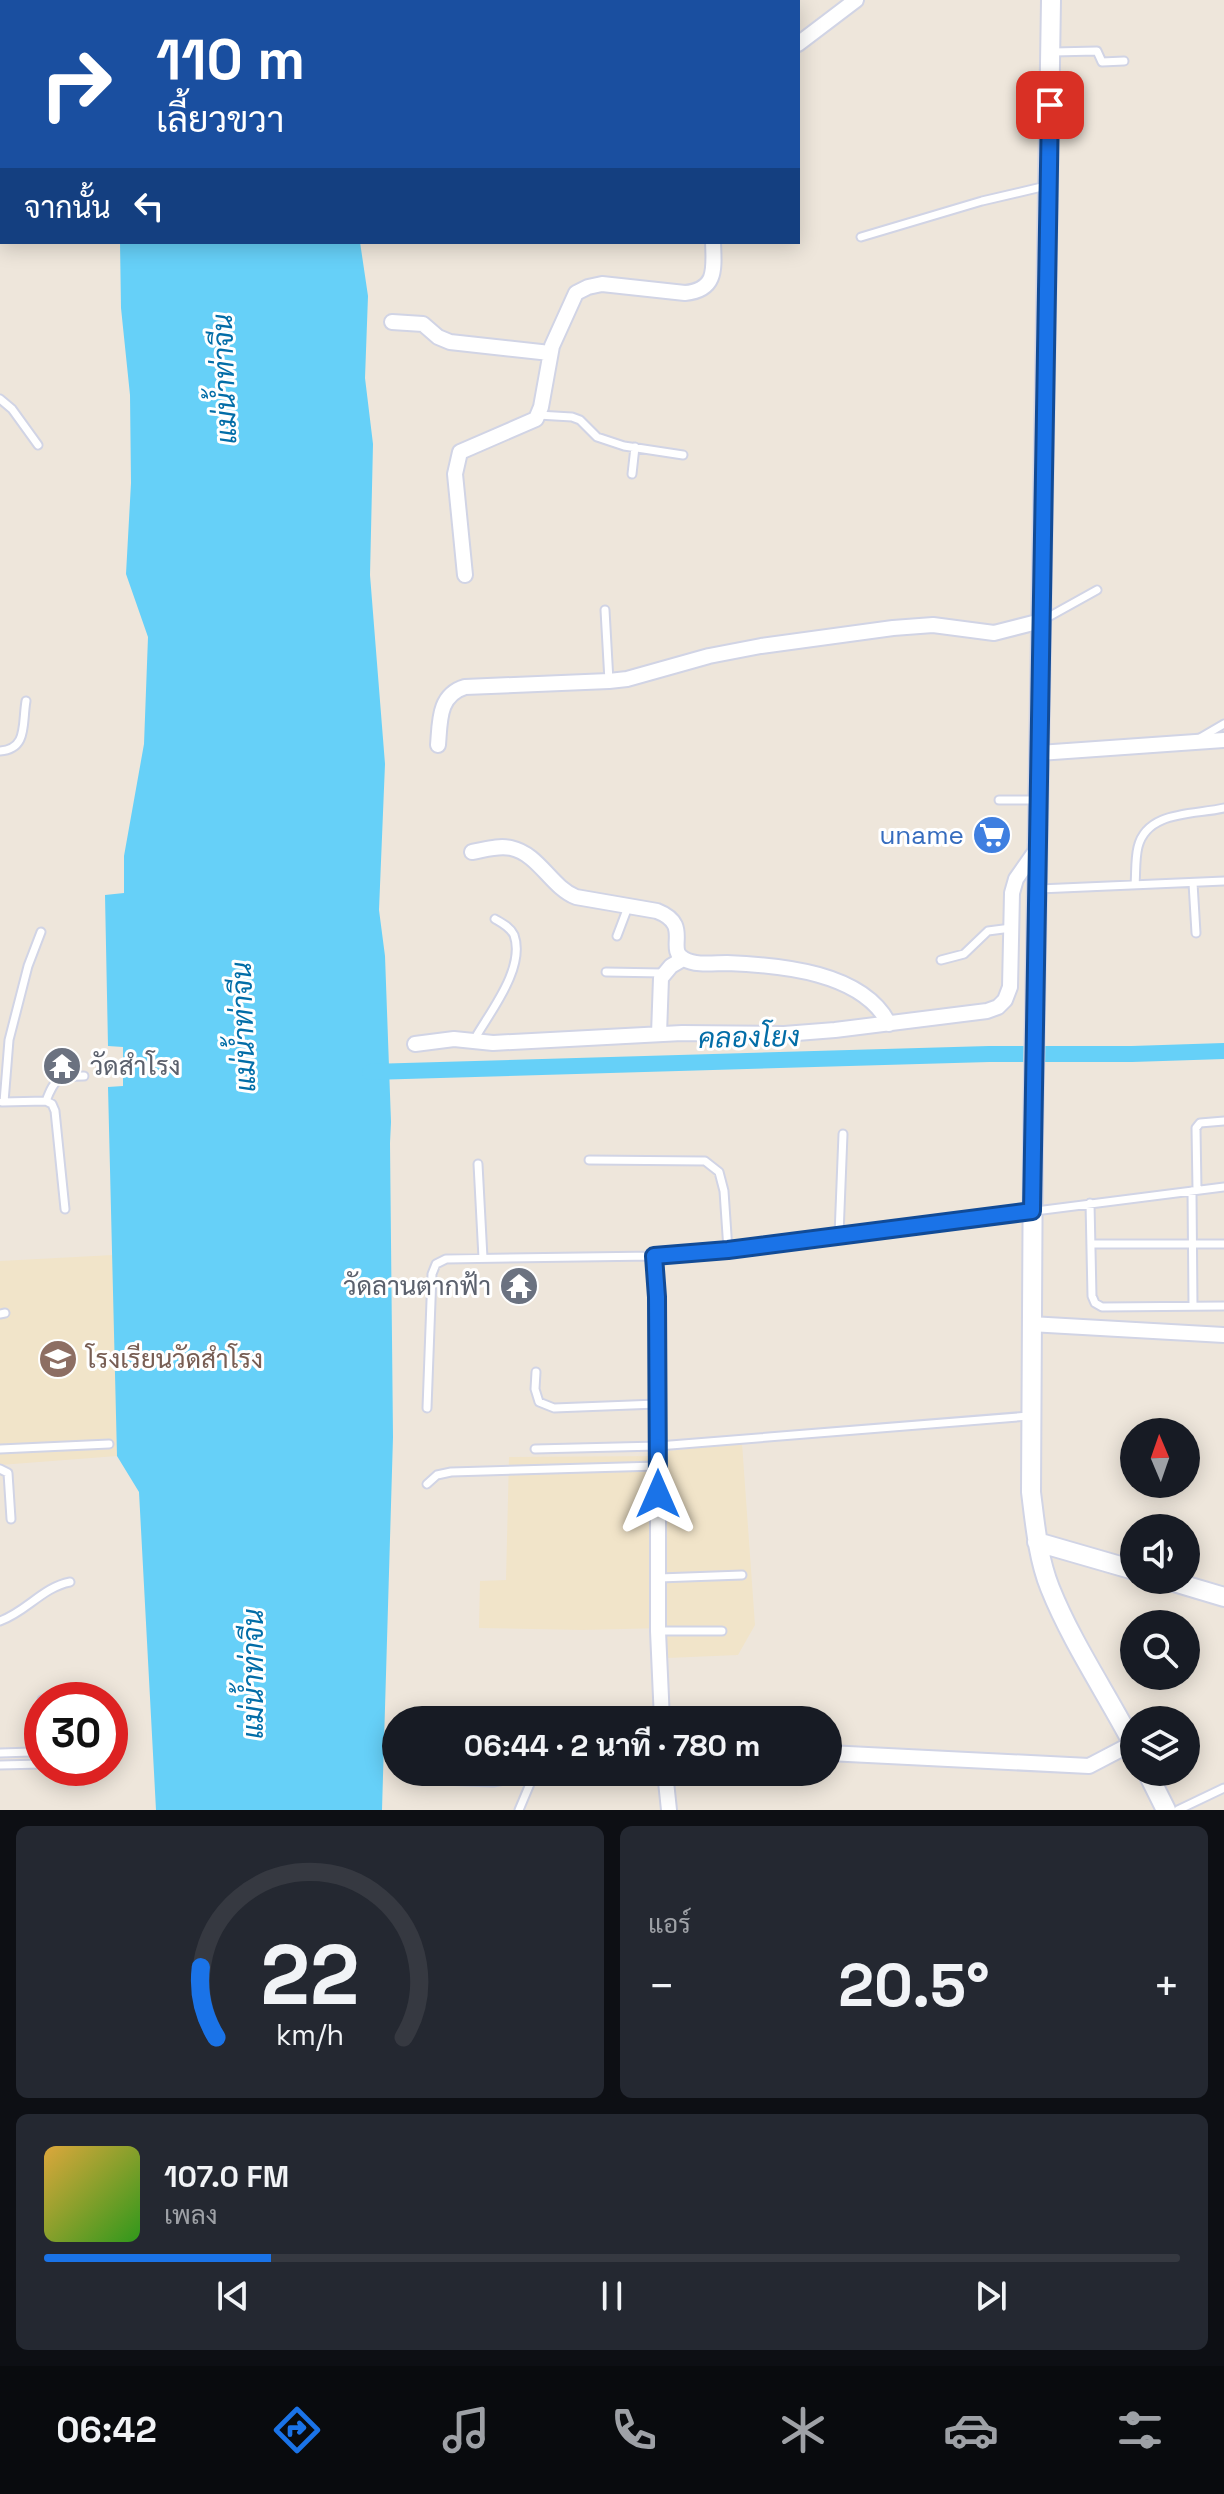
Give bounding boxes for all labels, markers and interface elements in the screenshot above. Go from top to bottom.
text: 110 m [156,24,305,95]
icon: right [24,32,128,136]
pin [1016,71,1084,139]
icon: arrive [1028,83,1072,127]
text: เลี้ยวขวา [156,97,284,143]
icon: left [127,184,171,228]
text: จากนั้น [24,188,111,227]
water label: แม่น้ำท่าจีน [198,313,244,445]
supermarket icon: uname [971,814,1013,856]
place label: uname [879,818,964,852]
water label: แม่น้ำท่าจีน [217,961,263,1093]
water label: คลองโยง [698,1017,800,1056]
temple icon: วัดสำโรง [41,1045,83,1087]
place label: วัดสำโรง [90,1049,181,1083]
temple icon: วัดลานตากฟ้า [498,1265,540,1307]
place label: วัดลานตากฟ้า [343,1269,491,1303]
school or university icon: โรงเรียนวัดสำโรง [37,1338,79,1380]
place label: โรงเรียนวัดสำโรง [84,1342,263,1376]
north arrow [1120,1418,1200,1498]
map controls [1120,1418,1200,1786]
position arrow [616,1452,700,1536]
button: sound [1120,1514,1200,1594]
water label: แม่น้ำท่าจีน [229,1609,271,1739]
button: search [1120,1610,1200,1690]
speed limit sign: 30 [24,1682,128,1786]
button: layers [1120,1706,1200,1786]
text: 06:44 · 2 นาที · 780 m [464,1726,760,1765]
text: แอร์ [648,1907,691,1941]
text: 22 [261,1922,359,2028]
text: 20.5° [838,1947,990,2024]
text: − [648,1958,675,2014]
text: + [1153,1958,1180,2014]
text: km/h [276,2017,344,2053]
text: 107.0 FM [164,2157,289,2196]
text: เพลง [164,2198,218,2232]
icon: previous [211,2274,255,2318]
icon: pause [590,2274,634,2318]
icon: next [969,2274,1013,2318]
icon: directions [269,2402,325,2458]
icon: music [438,2402,494,2458]
icon: phone [606,2402,662,2458]
icon: climate [775,2402,831,2458]
icon: car [943,2402,999,2458]
icon: filters [1112,2402,1168,2458]
text: 06:42 [56,2407,157,2453]

